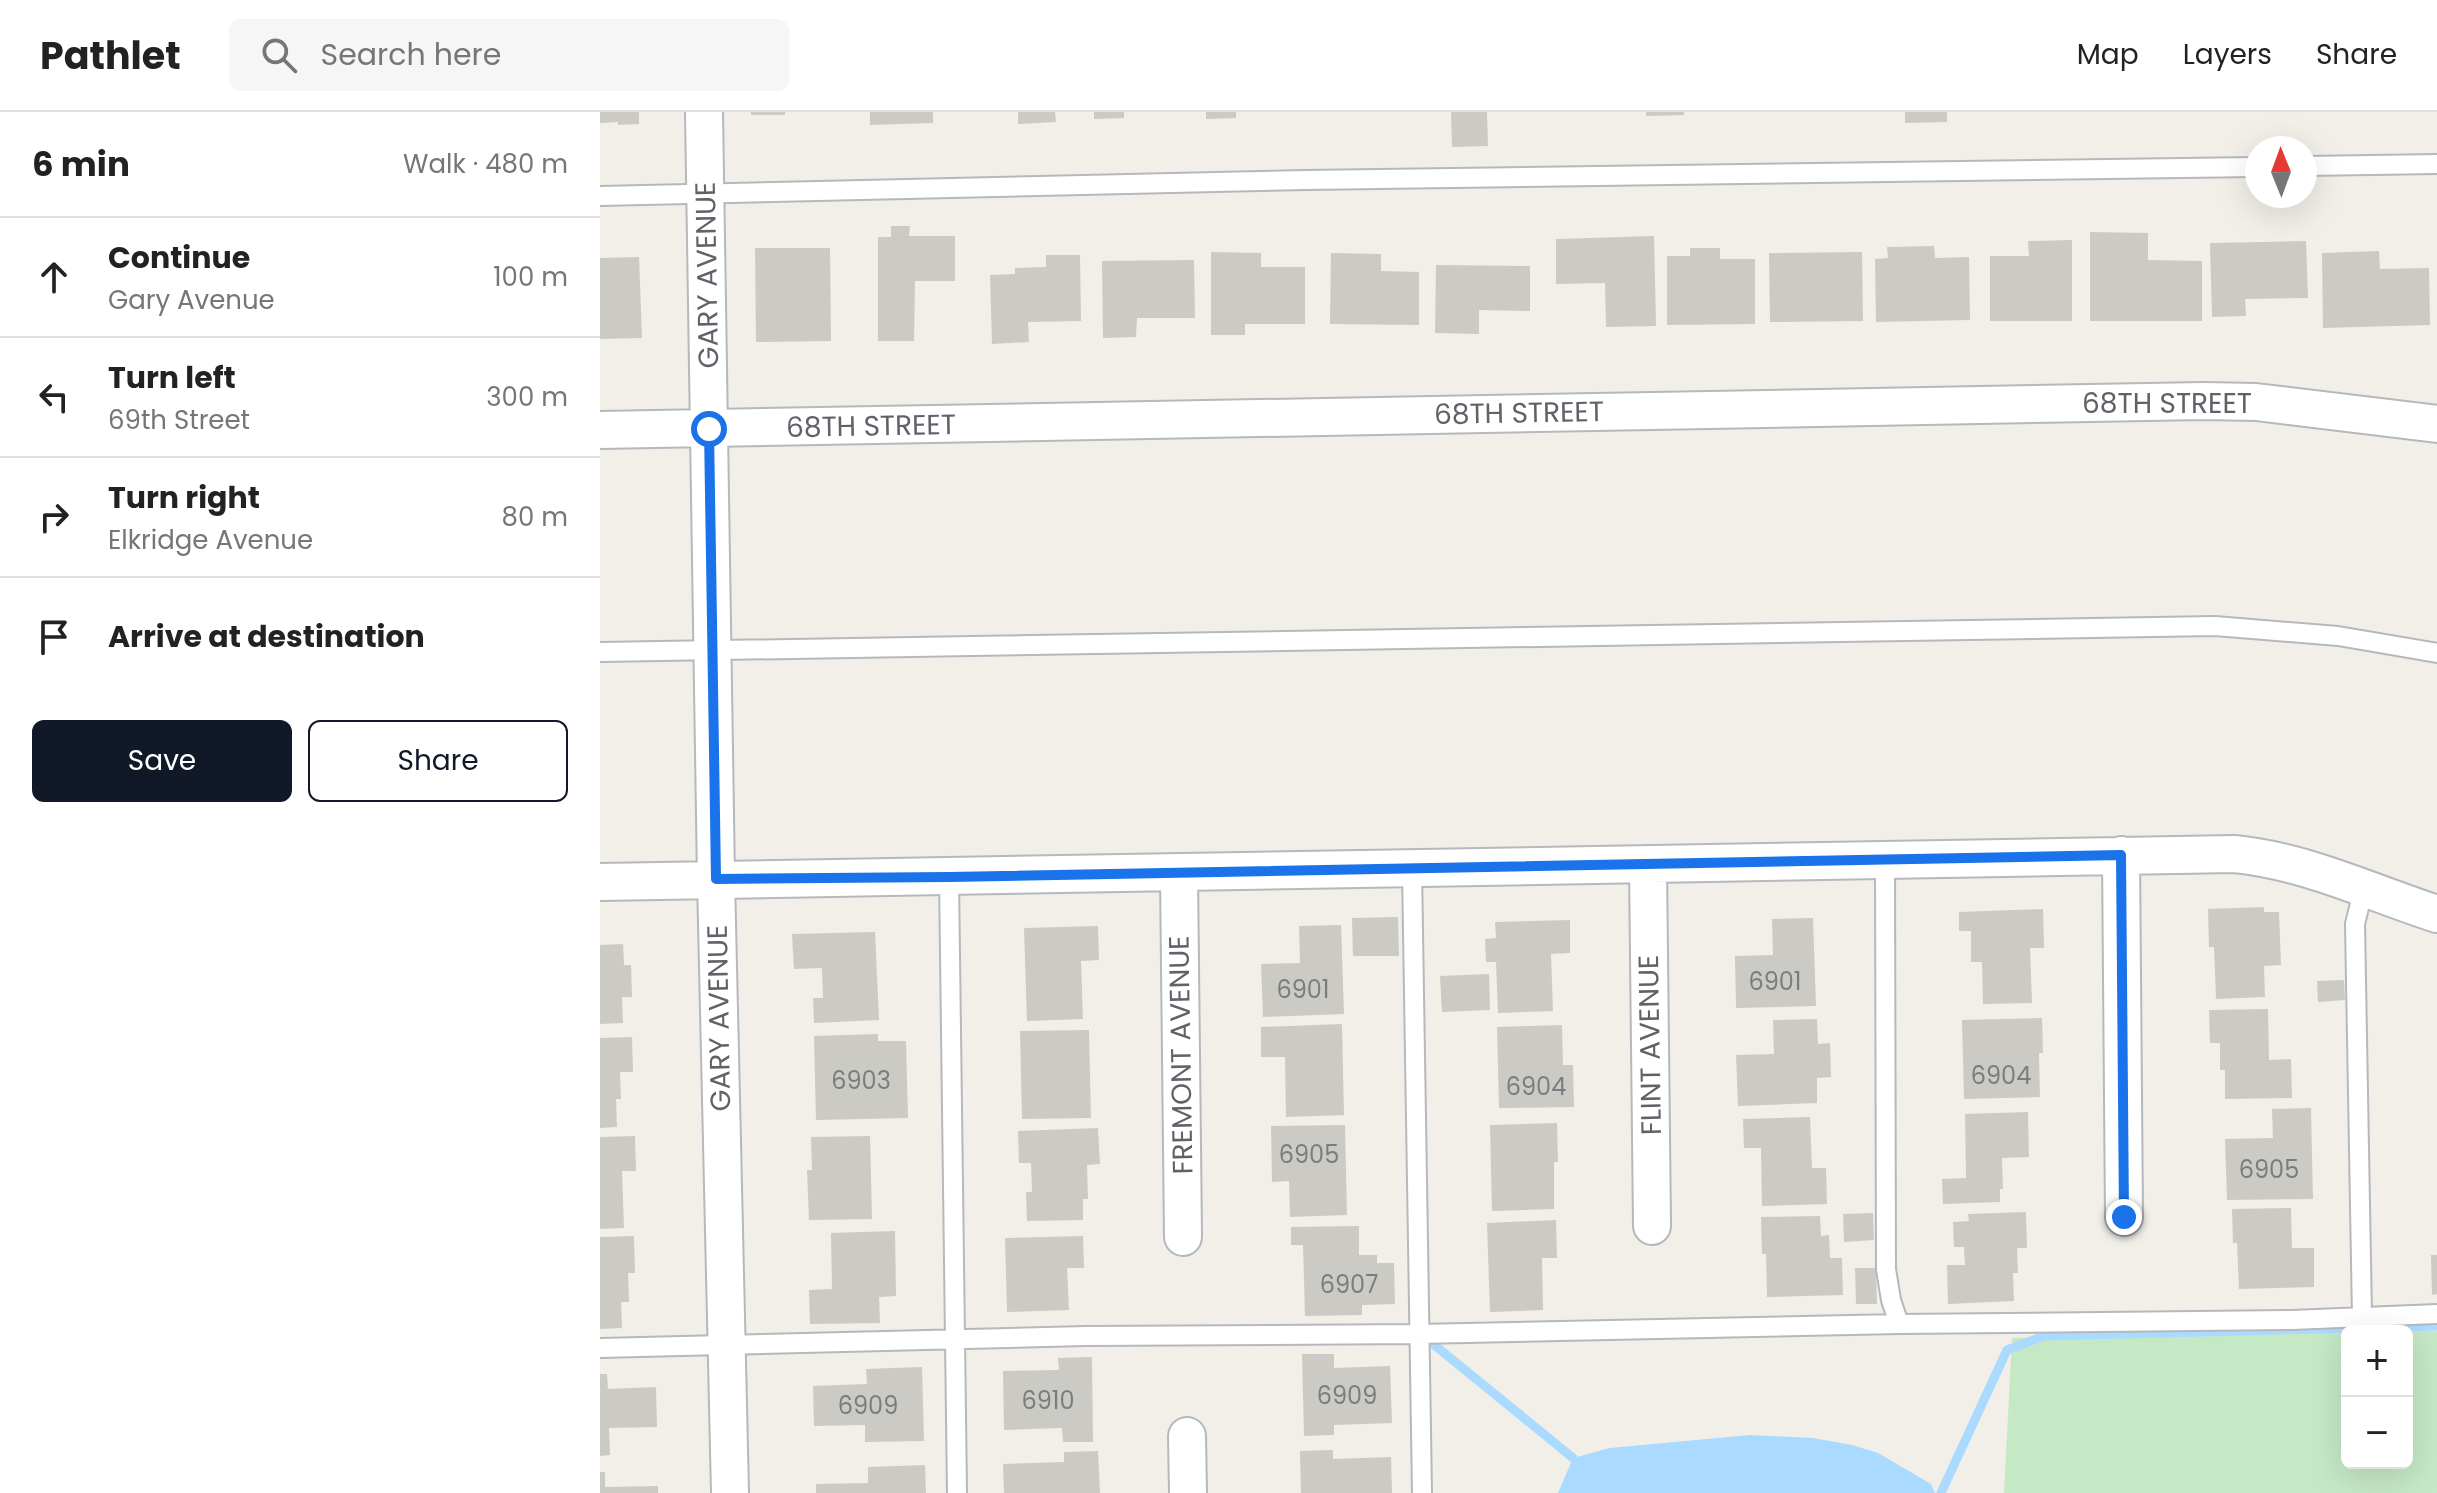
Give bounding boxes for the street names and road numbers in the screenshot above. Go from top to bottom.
street label: GARY AVENUE [686,181,728,369]
street label: 68TH STREET [2082,384,2252,423]
street label: 68TH STREET [1434,392,1604,434]
street label: 68TH STREET [786,405,956,447]
street label: GARY AVENUE [698,924,740,1112]
street label: FREMONT AVENUE [1159,935,1203,1175]
street label: FLINT AVENUE [1629,954,1671,1136]

